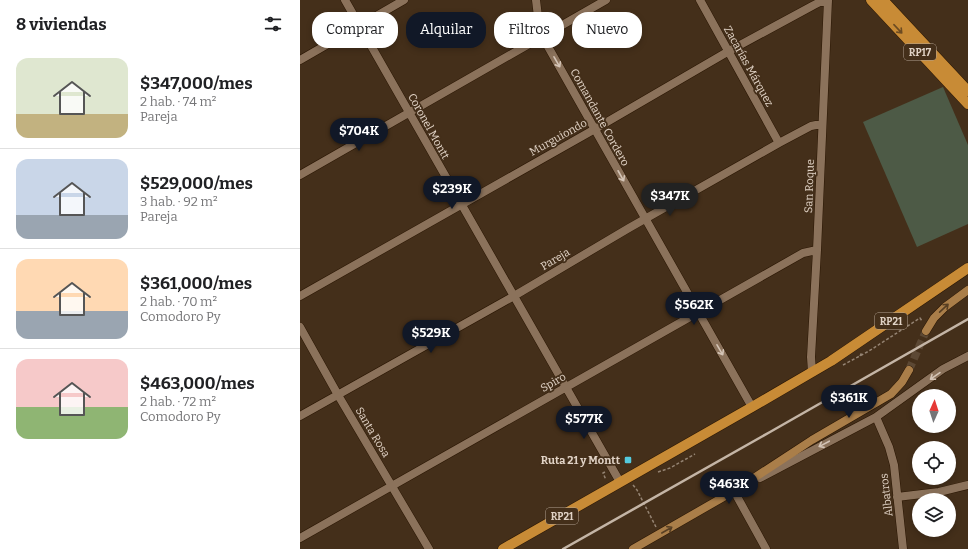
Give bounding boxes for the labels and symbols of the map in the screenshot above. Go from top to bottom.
one-way arrow [893,23,902,33]
street label: Zacarías Márquez [721,24,776,109]
road number: RP17 [904,44,936,60]
one-way arrow [554,56,562,68]
street label: Comandante Cordero [567,66,632,168]
street label: Coronel Montt [405,91,452,161]
street label: Murguiondo [527,116,589,159]
pin: $704K [331,118,387,152]
street label: San Roque [802,159,817,213]
one-way arrow [618,169,625,181]
pin: $239K [424,176,480,210]
pin: $347K [642,183,698,217]
street label: Pareja [538,246,572,273]
pin: $562K [666,292,722,326]
one-way arrow [939,304,949,313]
road number: RP21 [875,313,907,329]
pin: $529K [403,320,459,354]
one-way arrow [716,343,724,355]
street label: Spiro [538,370,568,395]
one-way arrow [929,372,940,380]
pin: $361K [821,385,877,419]
north arrow [912,389,956,433]
street label: Santa Rosa [353,405,393,460]
pin: $577K [556,406,612,440]
one-way arrow [818,441,830,448]
place label: Ruta 21 y Montt [541,454,621,467]
marker: Ruta 21 y Montt [623,455,633,465]
pin: $463K [701,471,757,505]
street label: Albatros [877,473,896,517]
road number: RP21 [546,508,578,524]
one-way arrow [661,525,673,533]

